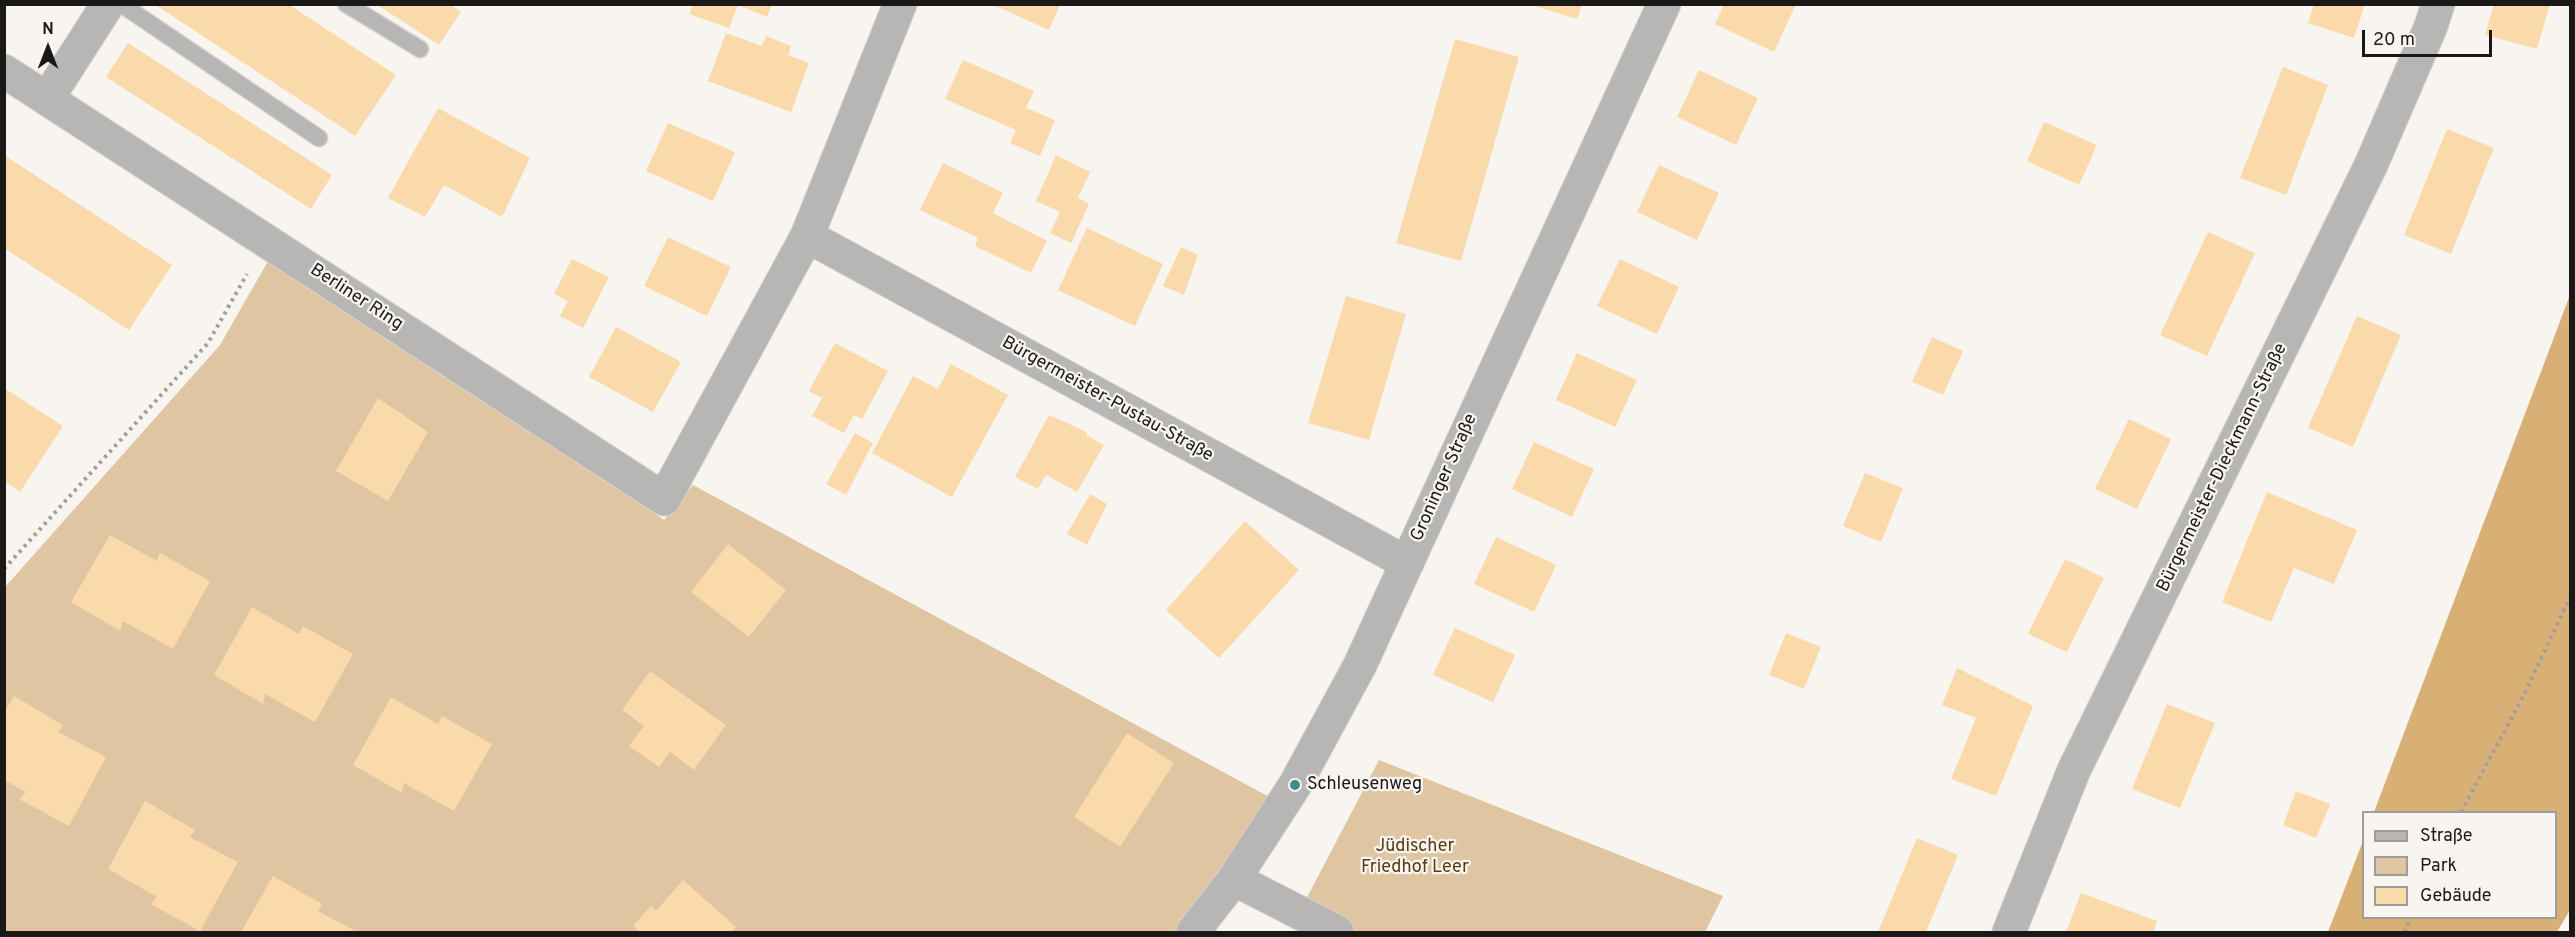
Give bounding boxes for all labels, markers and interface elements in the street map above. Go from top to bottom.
north arrow [18,18,78,78]
scale bar [2365,18,2496,56]
text: N [42,20,54,40]
text: 20 m [2373,29,2415,52]
street label: Berliner Ring [305,260,407,336]
street label: Bürgermeister-Pustau-Straße [997,333,1217,467]
street label: Bürgermeister-Dieckmann-Straße [2153,340,2293,596]
street label: Groninger Straße [1407,411,1483,545]
place label: Schleusenweg [1307,774,1422,796]
marker: Schleusenweg [1288,778,1302,792]
legend [2362,811,2557,919]
text: Straße [2420,825,2472,848]
park label: Jüdischer Friedhof Leer [1361,836,1469,878]
text: Park [2420,855,2457,878]
text: Gebäude [2420,885,2492,908]

